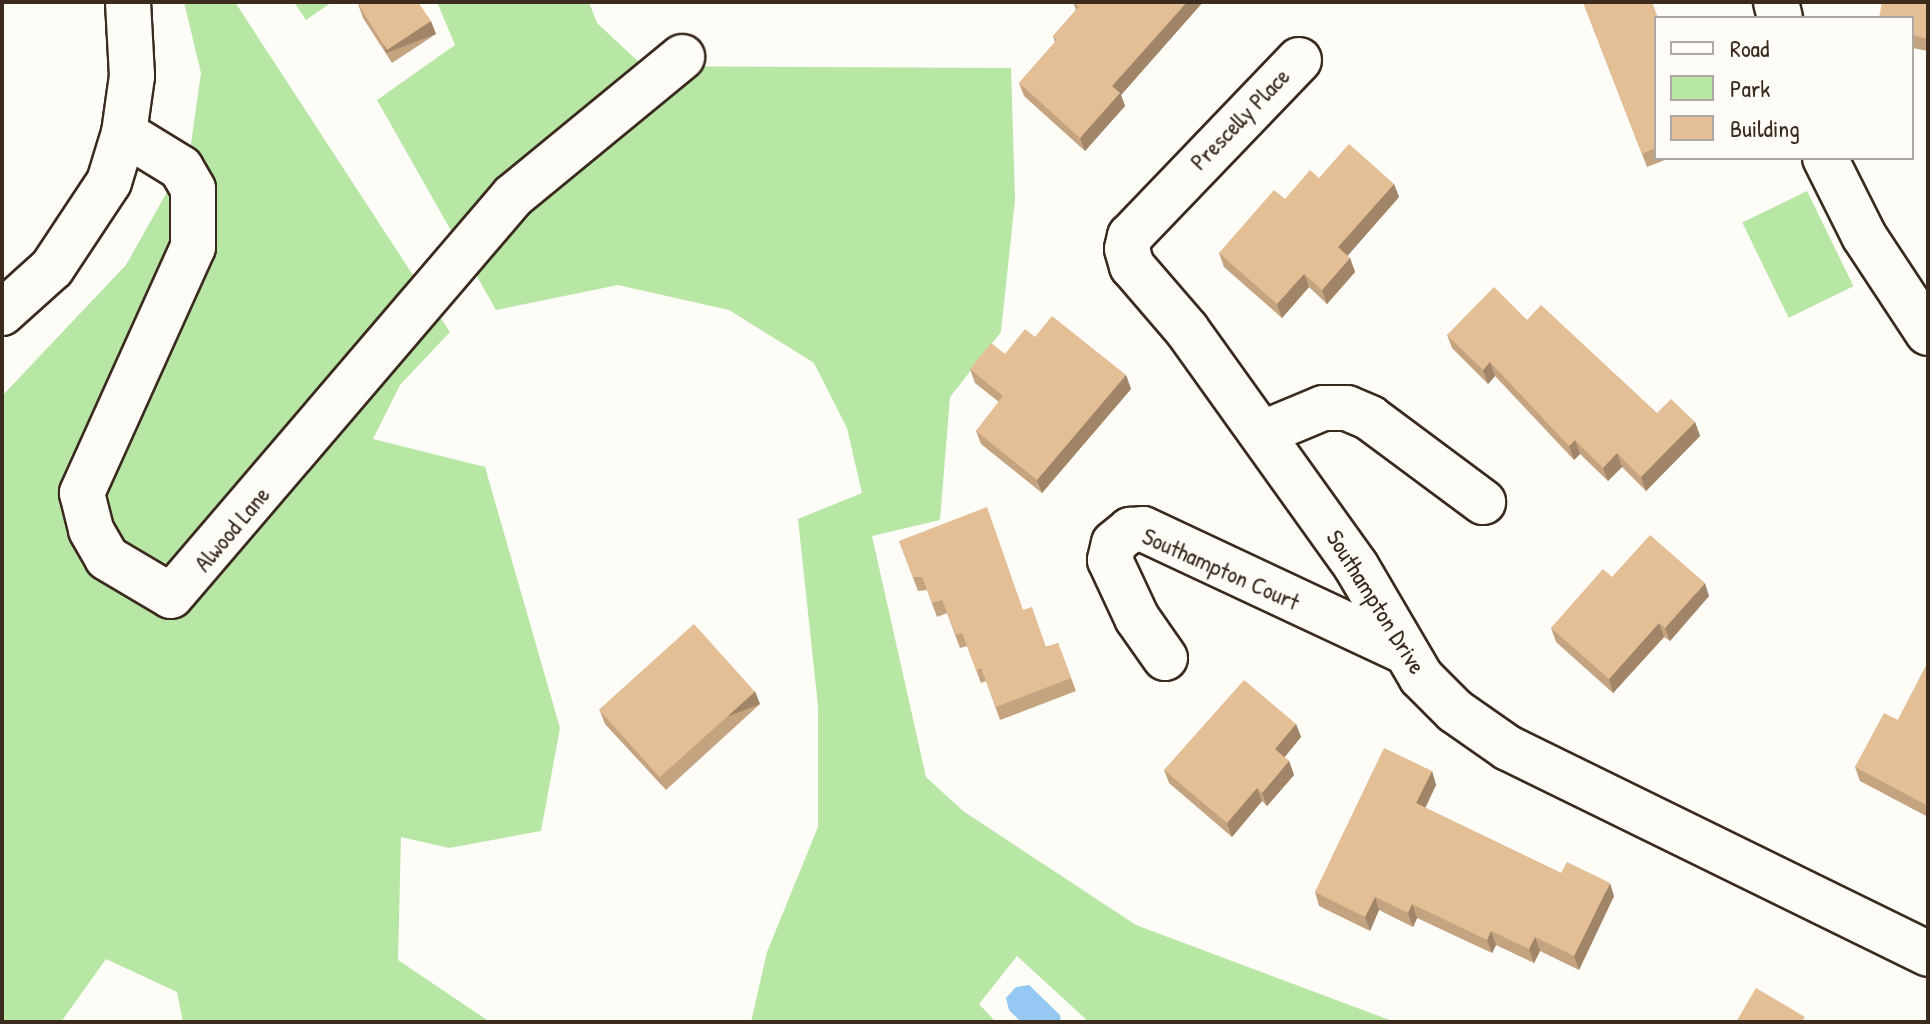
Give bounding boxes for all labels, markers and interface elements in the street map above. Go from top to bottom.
legend [1654,16,1914,160]
text: Road [1730,32,1769,64]
street label: Prescelly Place [1184,62,1296,176]
text: Park [1730,72,1770,104]
text: Building [1730,112,1800,144]
street label: Alwood Lane [188,481,276,577]
street label: Southampton Court [1138,522,1304,616]
street label: Southampton Drive [1320,525,1432,679]

